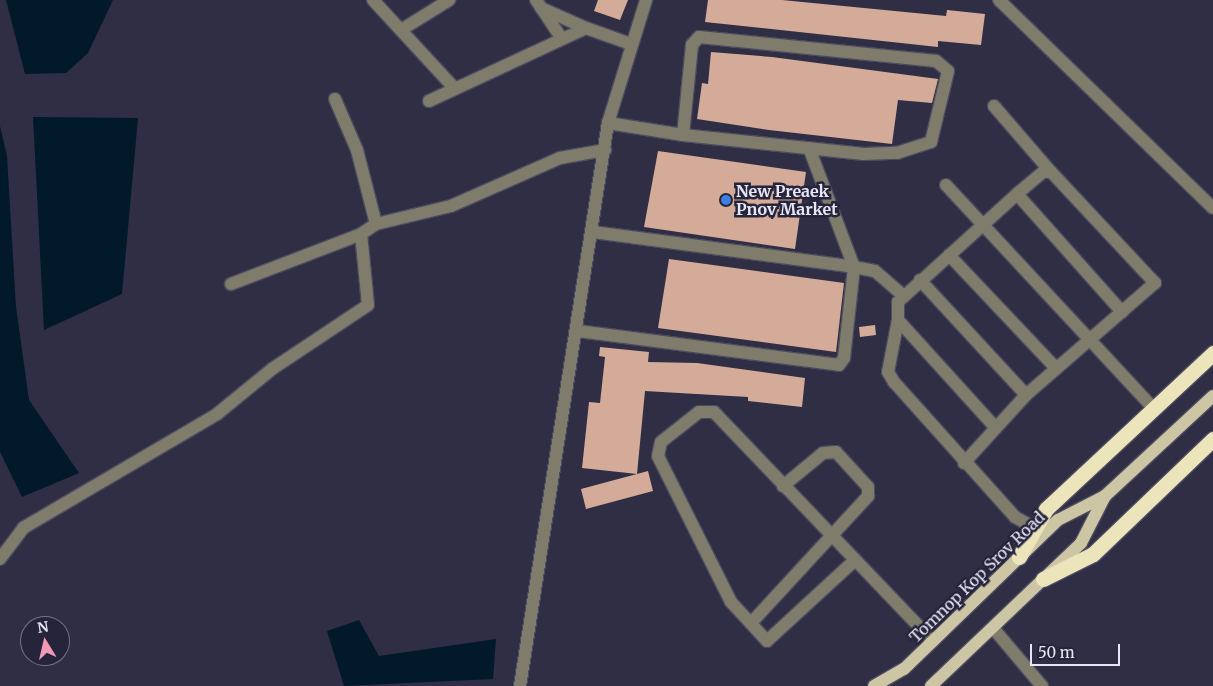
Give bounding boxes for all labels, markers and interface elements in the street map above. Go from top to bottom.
place label: New Preaek Pnov Market [736,181,838,219]
marker: New Preaek Pnov Market [720,194,732,206]
street label: Tomnop Kop Srov Road [905,507,1049,647]
north arrow [20,616,70,666]
text: N [36,617,50,637]
scale bar [1033,634,1123,666]
text: 50 m [1038,643,1075,662]

